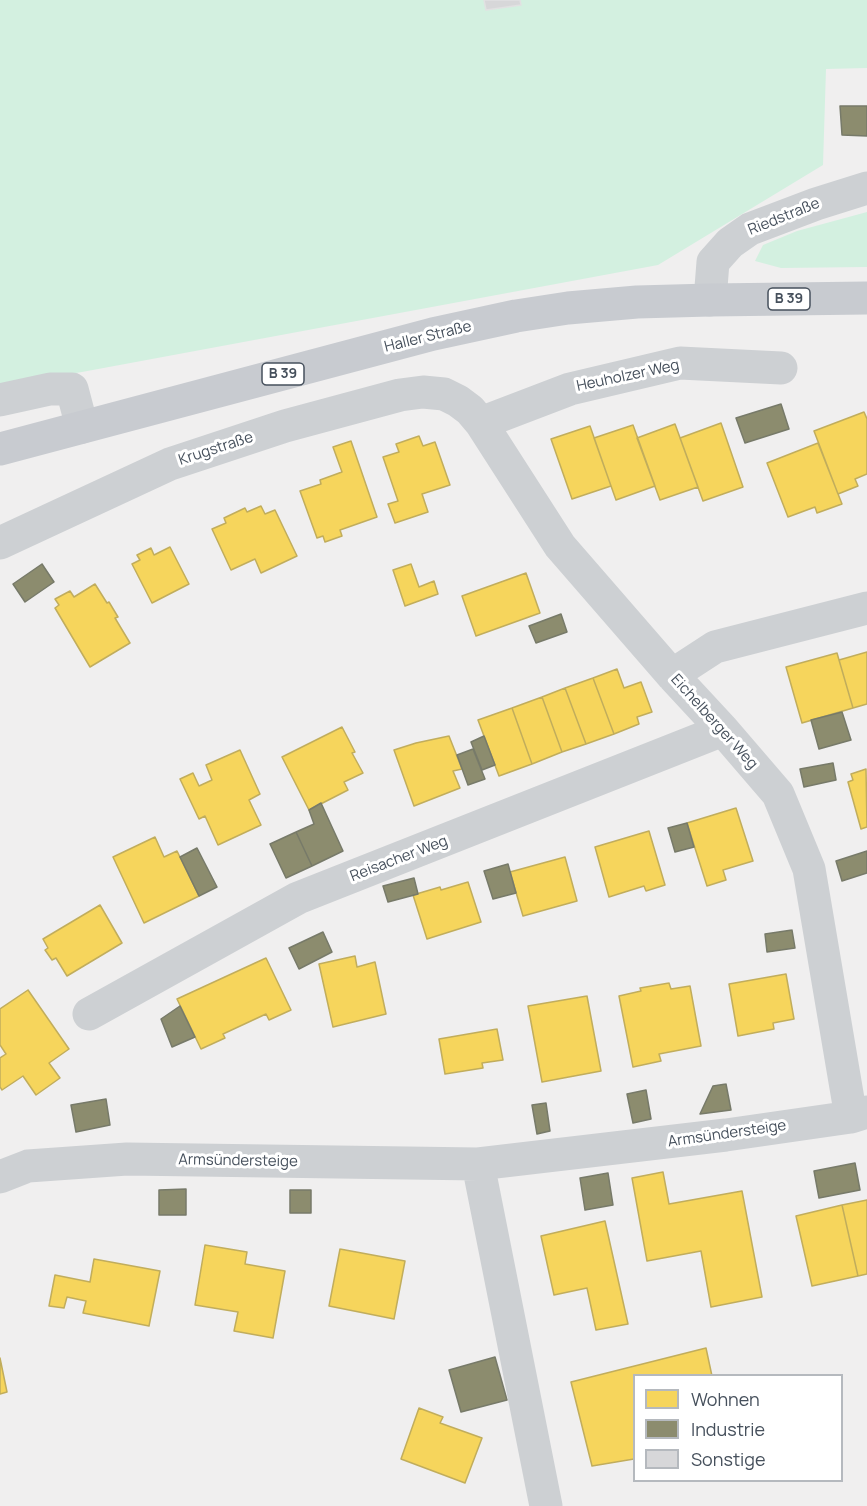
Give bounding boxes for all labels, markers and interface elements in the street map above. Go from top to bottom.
street label: Riedstraße [746,194,822,240]
road number: B 39 [768,288,810,310]
street label: Haller Straße [383,317,473,357]
street label: Heuholzer Weg [575,356,681,396]
road number: B 39 [262,363,304,385]
street label: Krugstraße [177,429,255,469]
street label: Eichelberger Weg [667,671,761,773]
street label: Reisacher Weg [348,832,450,886]
street label: Armsündersteige [667,1117,787,1151]
street label: Armsündersteige [178,1151,298,1171]
legend [633,1374,843,1482]
text: Wohnen [691,1387,760,1411]
text: Industrie [691,1417,765,1441]
text: Sonstige [691,1447,765,1471]

